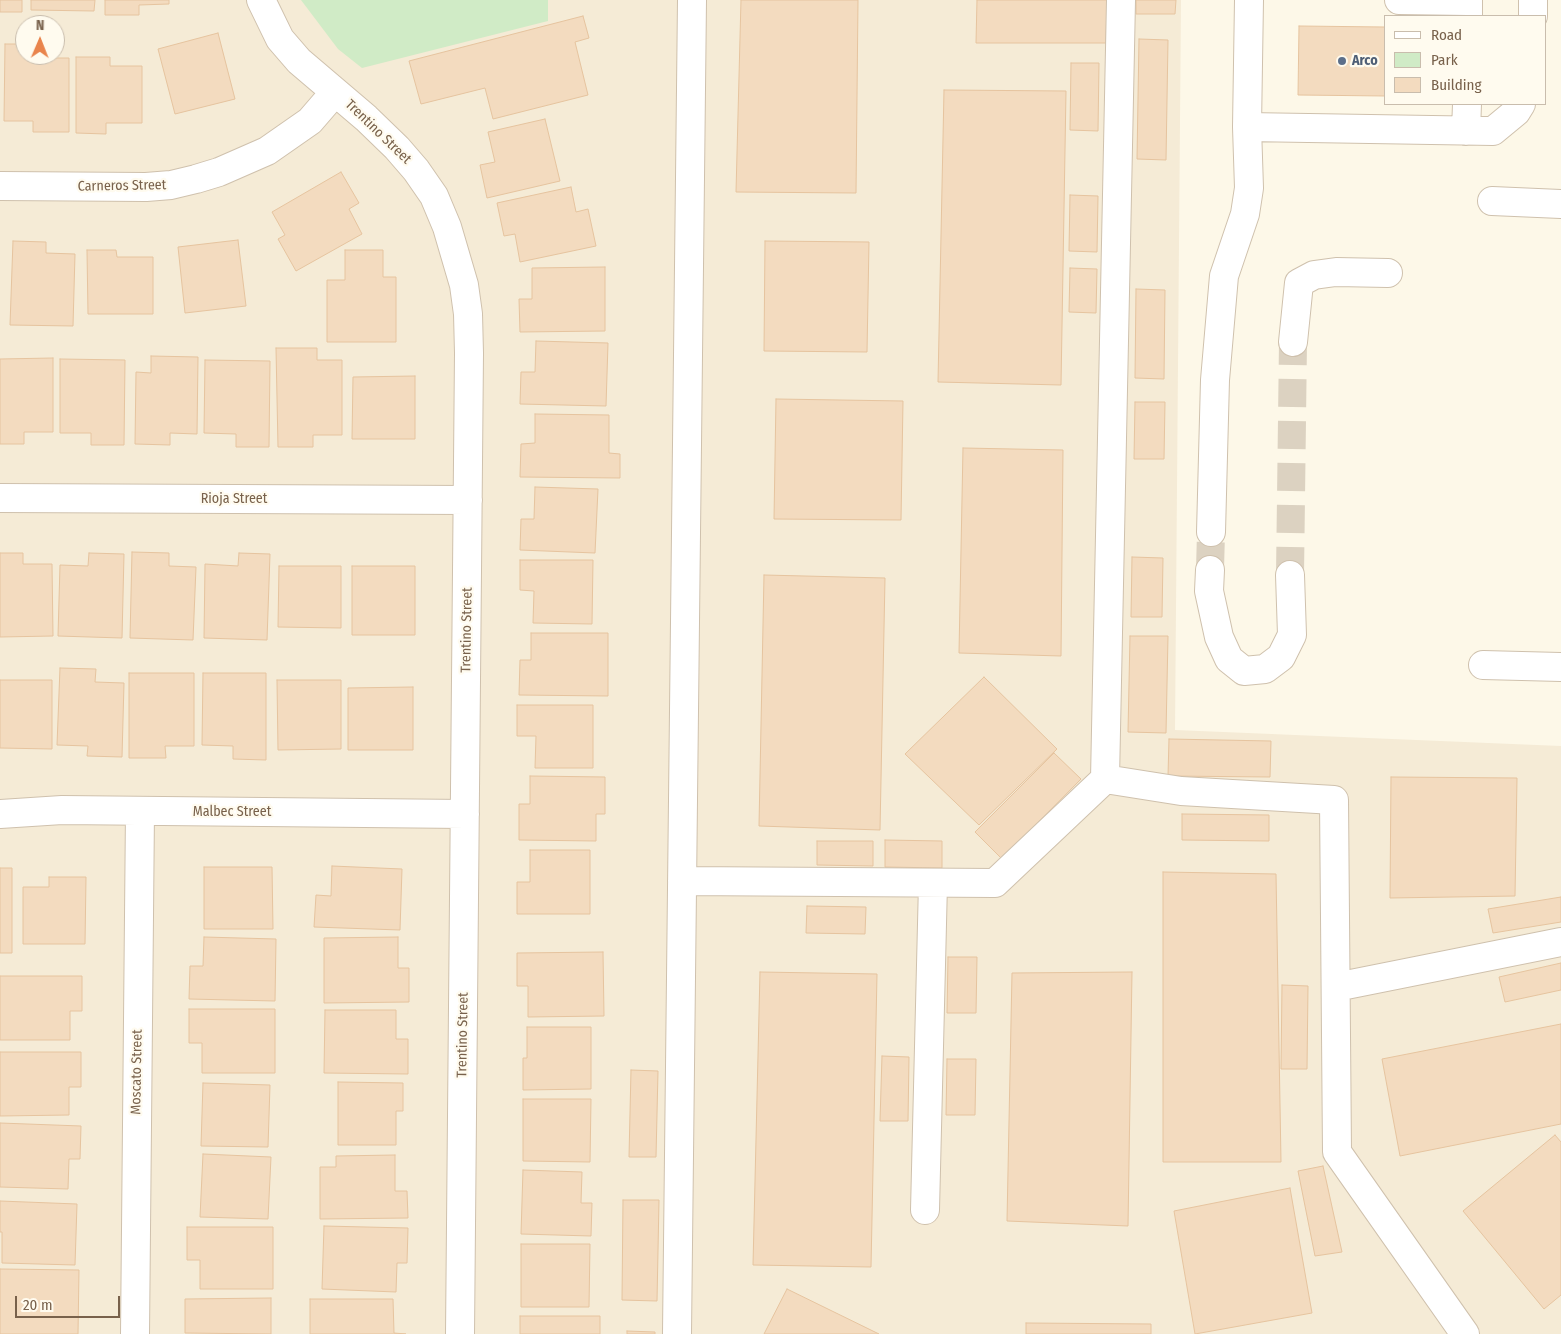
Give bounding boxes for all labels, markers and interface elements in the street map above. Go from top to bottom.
north arrow [15,15,65,65]
legend [1384,15,1546,105]
text: N [36,17,45,34]
text: Road [1431,26,1462,44]
text: Park [1431,51,1458,69]
place label: Arco [1352,53,1378,69]
marker: Arco [1336,55,1348,67]
text: Building [1431,76,1482,94]
street label: Trentino Street [341,96,415,168]
street label: Carneros Street [78,177,166,195]
street label: Rioja Street [201,491,267,507]
street label: Trentino Street [458,587,476,673]
street label: Malbec Street [193,804,271,820]
street label: Trentino Street [454,992,472,1078]
street label: Moscato Street [128,1029,146,1115]
scale bar [18,1286,122,1318]
text: 20 m [23,1296,53,1314]

